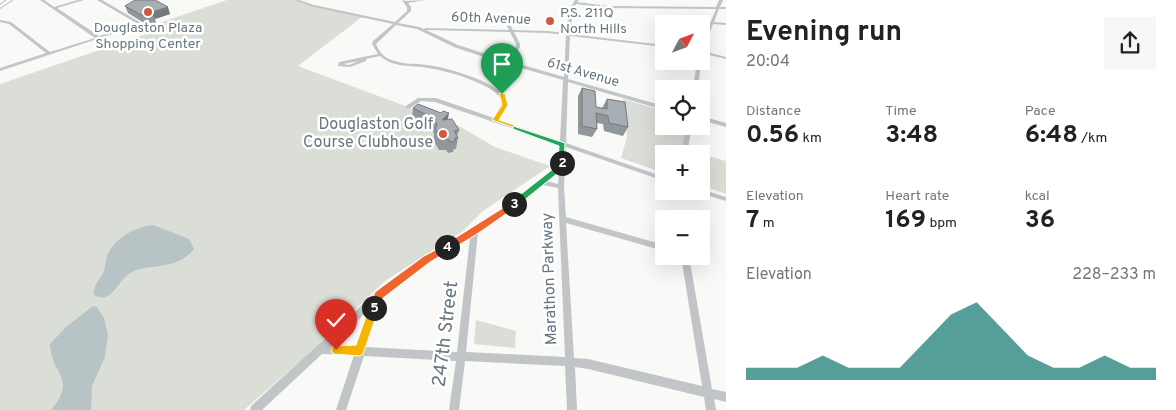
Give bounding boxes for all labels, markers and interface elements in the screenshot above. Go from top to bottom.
place label: P.S. 211Q North Hills [560,5,627,38]
marker: Douglaston Plaza Shopping Center [142,6,154,18]
street label: 60th Avenue [451,9,531,29]
marker: P.S. 211Q North Hills [544,15,556,27]
north arrow [655,15,710,70]
map controls [655,15,710,265]
text: Evening run [746,15,902,51]
button: share [1104,17,1156,69]
place label: Douglaston Plaza Shopping Center [94,20,202,53]
pin [481,43,523,94]
icon: arrive [488,50,516,78]
text: 20:04 [746,52,790,72]
street label: 61st Avenue [545,55,621,91]
button: locate [655,80,710,135]
text: Distance [746,103,801,120]
text: Time [885,103,917,120]
text: Pace [1025,103,1055,120]
place label: Douglaston Golf Course Clubhouse [303,115,434,153]
text: 0.56 [746,120,799,152]
text: 3:48 [885,120,938,152]
text: 6:48 [1025,120,1078,152]
marker: Douglaston Golf Course Clubhouse [437,128,449,140]
text: km [799,130,822,147]
text: /km [1078,130,1107,147]
button: + [655,145,710,200]
pin: 2 [550,150,574,176]
text: 2 [558,155,567,172]
text: Elevation [746,188,804,205]
text: Heart rate [885,188,949,205]
text: kcal [1025,188,1050,205]
pin: 3 [502,192,526,216]
text: 3 [510,196,519,213]
text: 7 [746,205,759,237]
text: 169 [885,205,926,237]
text: 36 [1025,205,1055,237]
button: − [655,210,710,265]
street label: Marathon Parkway [538,212,562,346]
text: m [759,215,775,232]
text: bpm [926,215,957,232]
pin: 4 [434,234,460,260]
text: 4 [443,239,452,256]
text: Elevation [746,265,812,285]
text: 228–233 m [1072,265,1156,285]
street label: 247th Street [428,280,464,388]
pin: 5 [362,296,386,320]
pin [315,299,357,350]
text: 5 [370,300,379,317]
icon: check [322,306,350,334]

